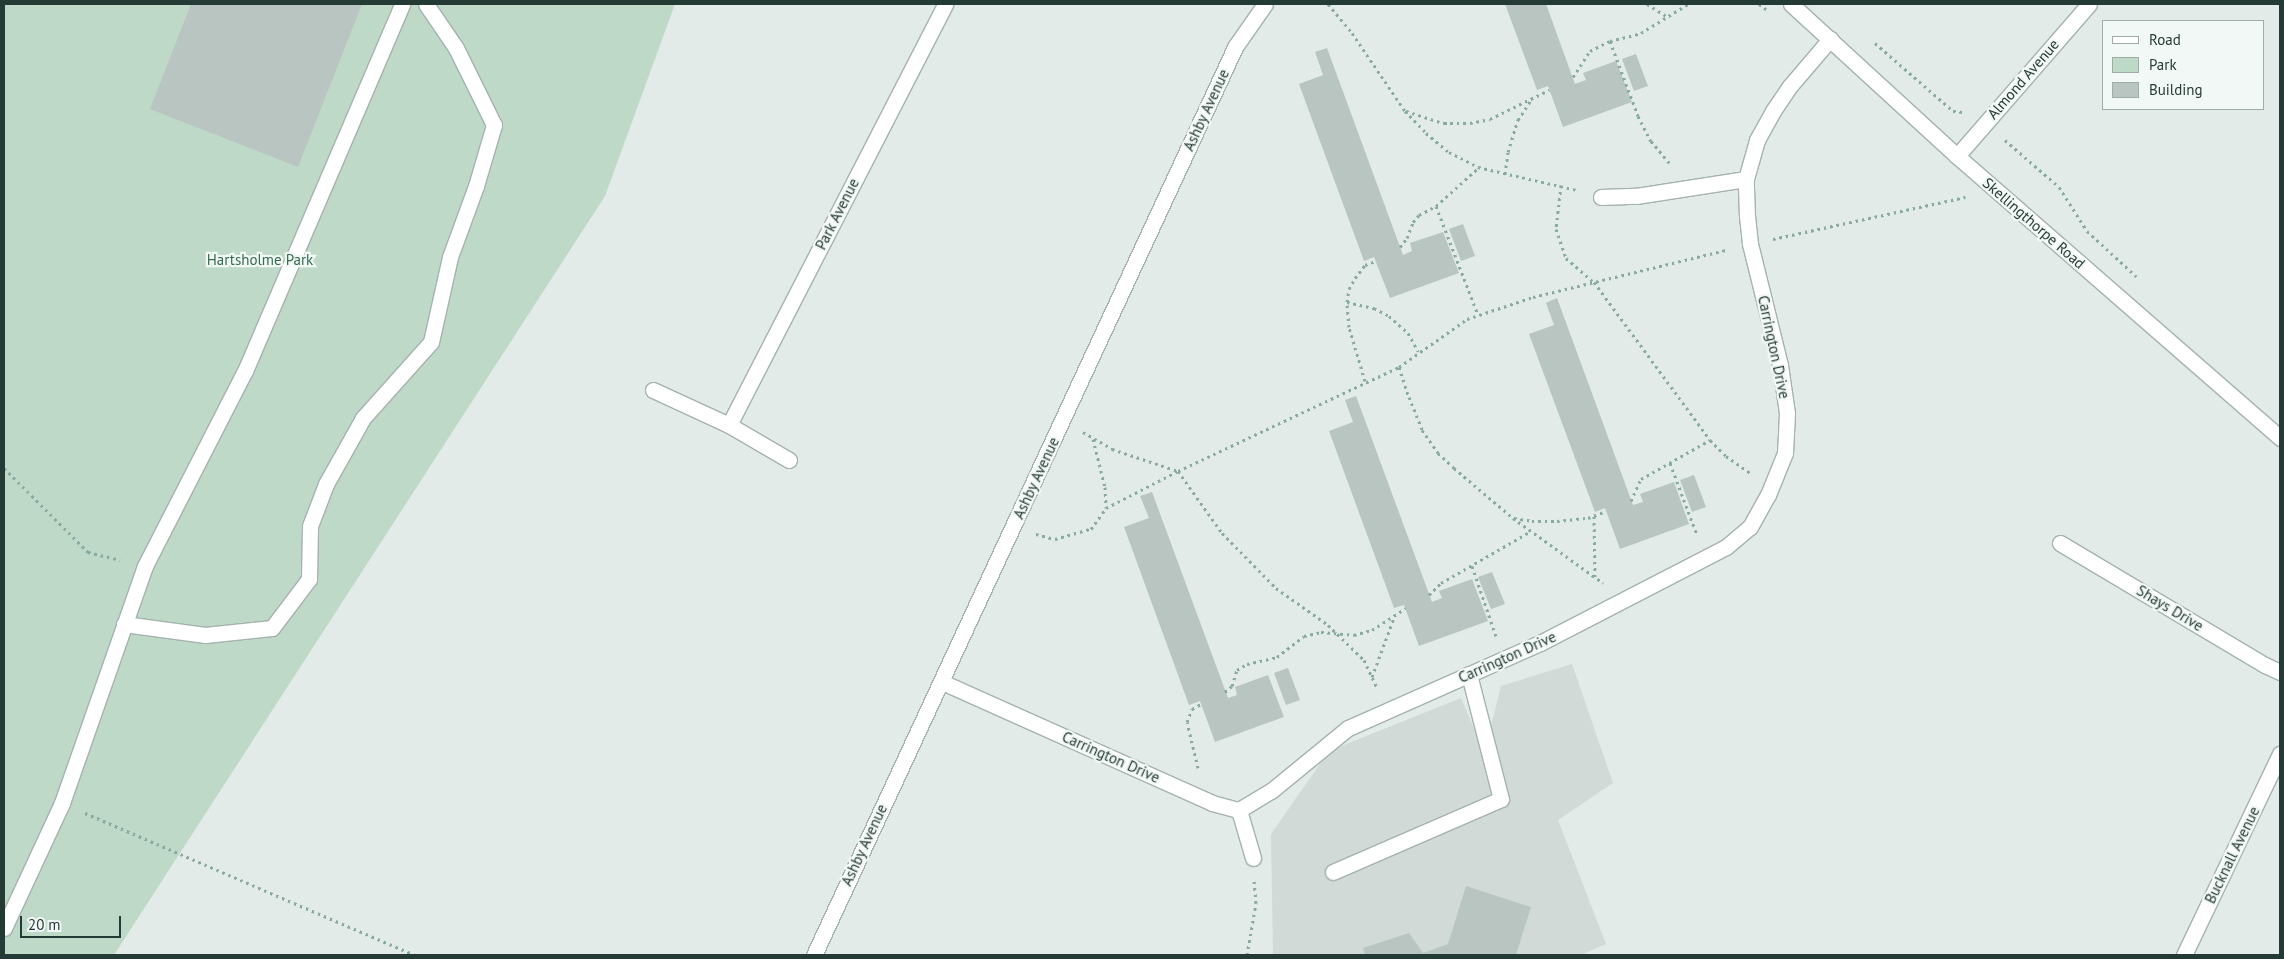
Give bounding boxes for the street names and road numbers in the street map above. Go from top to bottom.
street label: Almond Avenue [1983,35,2063,123]
street label: Ashby Avenue [1179,66,1233,154]
street label: Skellingthorpe Road [1979,174,2089,272]
street label: Park Avenue [811,175,863,253]
street label: Carrington Drive [1754,294,1794,400]
street label: Ashby Avenue [1009,434,1063,522]
street label: Shays Drive [2133,581,2207,635]
street label: Carrington Drive [1455,627,1559,687]
street label: Carrington Drive [1059,727,1163,787]
street label: Ashby Avenue [837,801,891,889]
street label: Bucknall Avenue [2201,803,2263,907]

